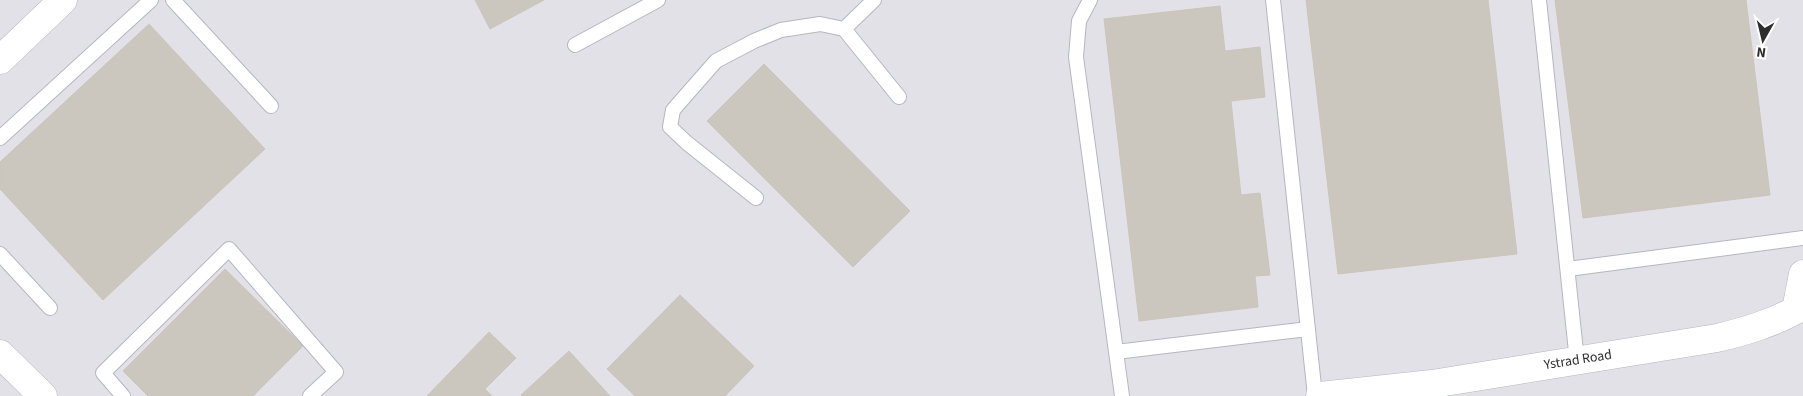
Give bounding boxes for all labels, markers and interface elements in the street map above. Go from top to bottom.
north arrow [1738,15,1788,65]
text: N [1755,41,1767,62]
street label: Ystrad Road [1542,345,1613,375]

